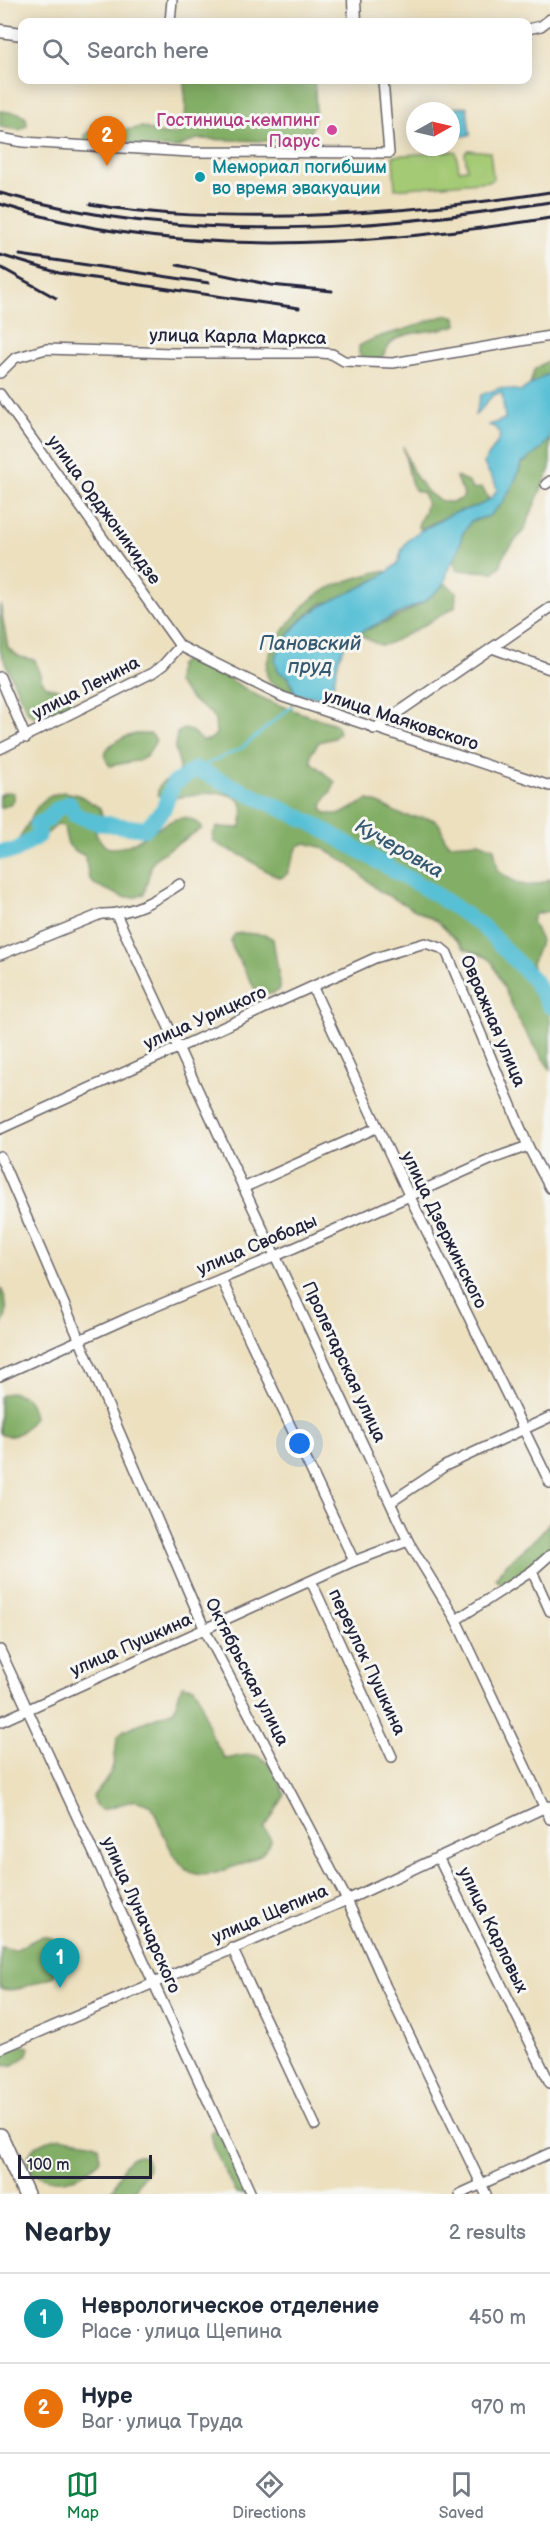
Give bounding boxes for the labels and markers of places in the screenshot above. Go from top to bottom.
place label: Гостиница-кемпинг Парус [156,110,320,152]
pin: 2 [88,116,126,166]
marker: Гостиница-кемпинг Парус [325,123,339,137]
place label: Мемориал погибшим во время эвакуации [212,157,387,199]
marker: Мемориал погибшим во время эвакуации [193,170,207,184]
pin: 1 [40,1938,80,1988]

